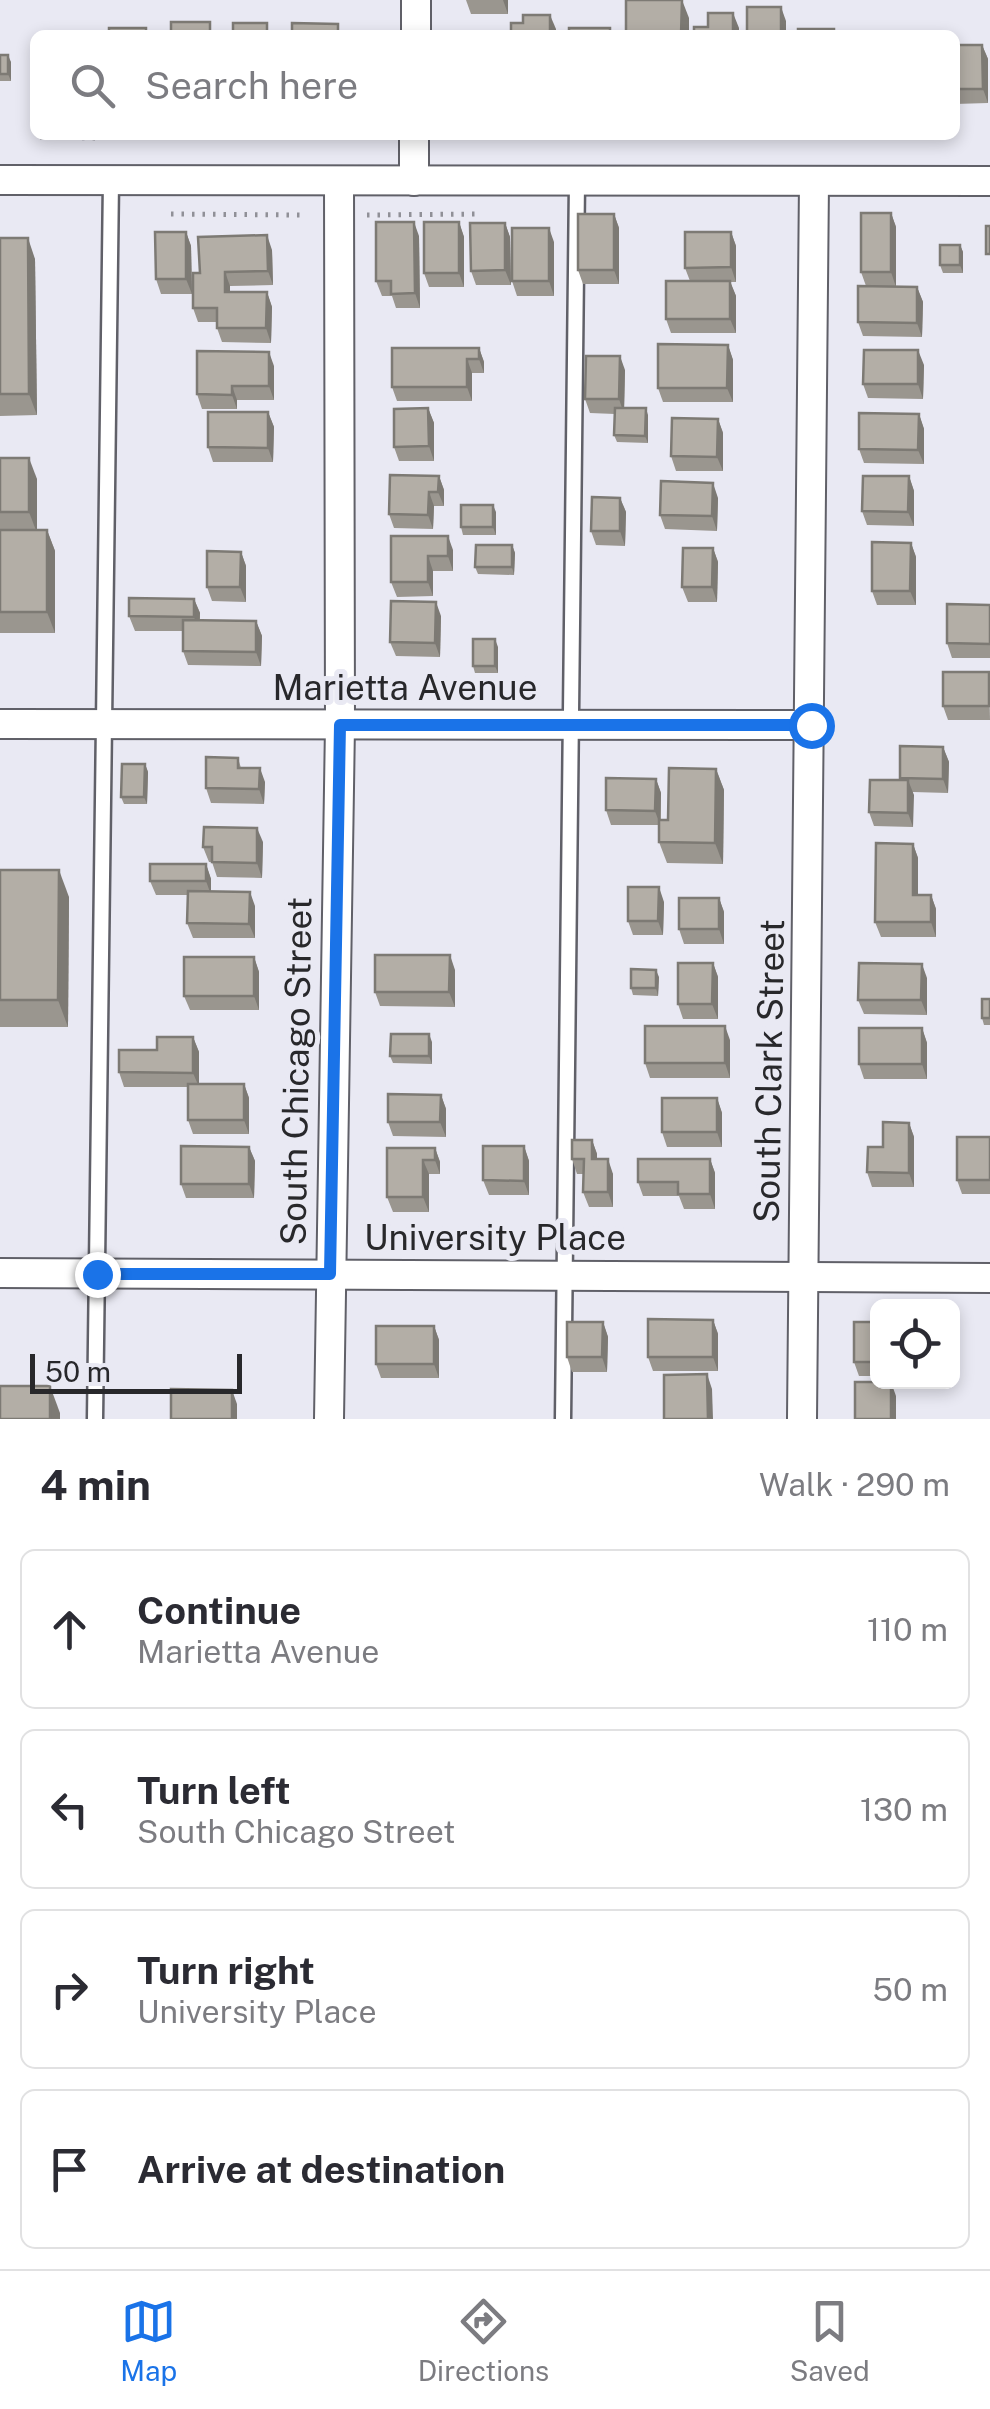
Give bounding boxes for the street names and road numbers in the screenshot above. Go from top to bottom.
street label: Marietta Avenue [272,667,538,708]
street label: South Chicago Street [272,896,320,1246]
street label: South Clark Street [746,919,792,1223]
street label: University Place [364,1217,626,1258]

